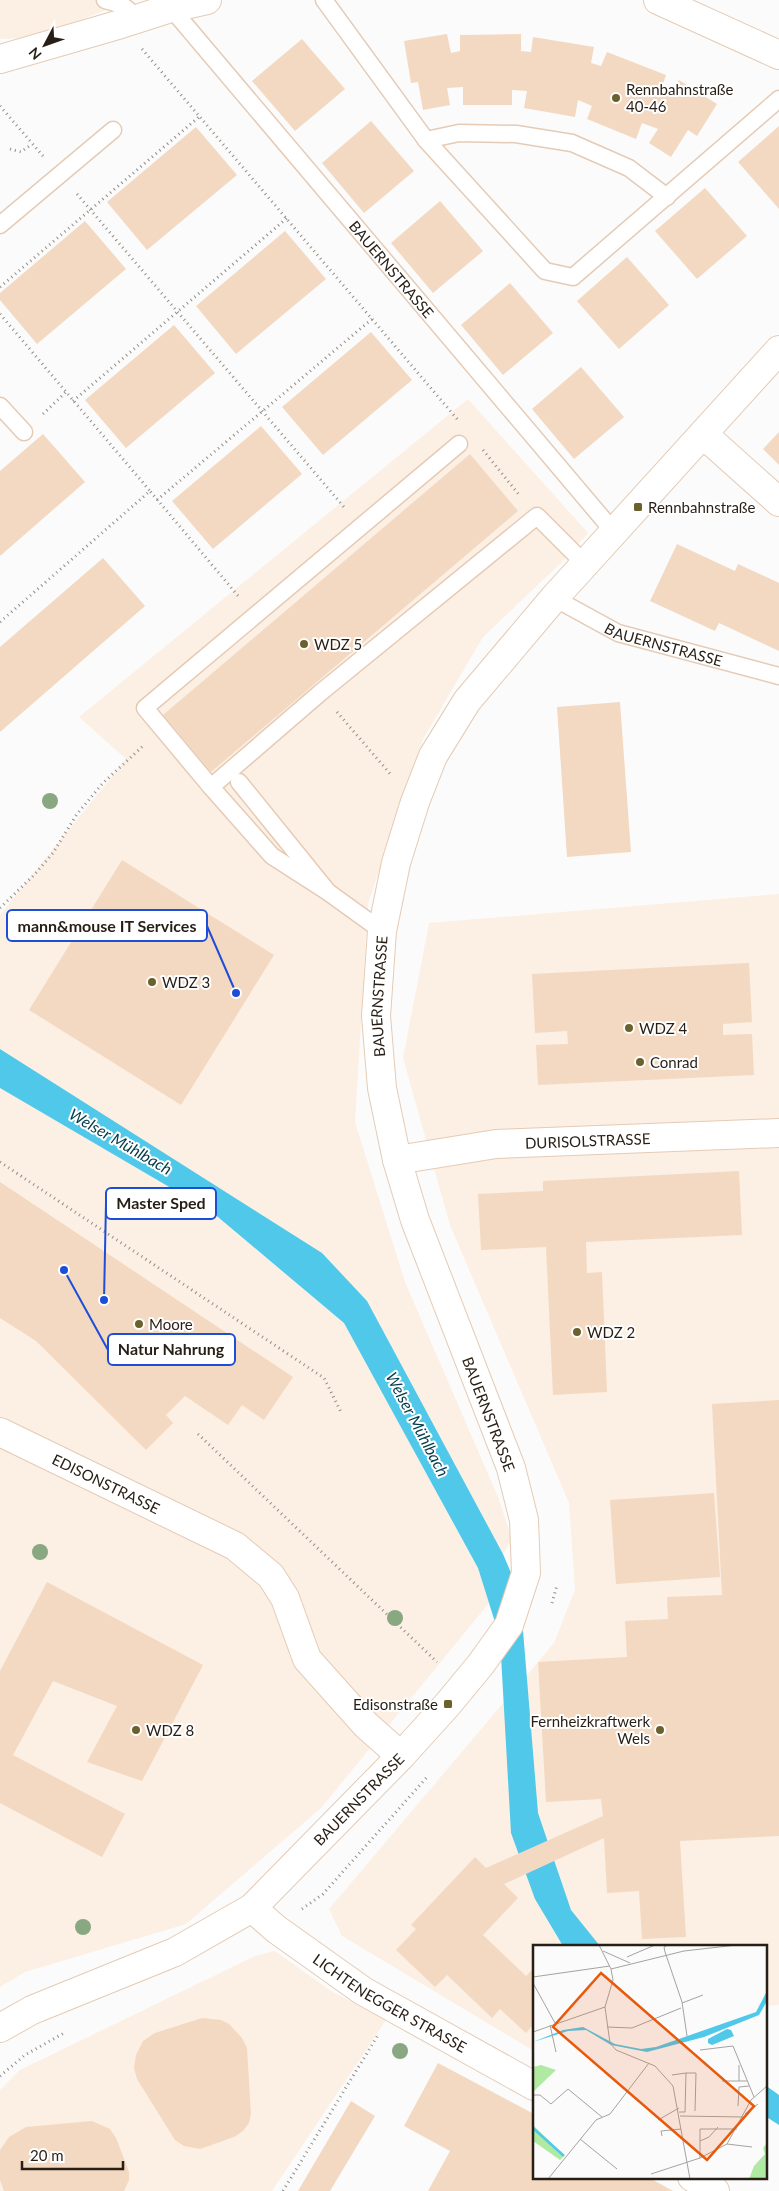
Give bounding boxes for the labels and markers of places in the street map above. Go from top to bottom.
place label: Rennbahnstraße 40-46 [626,80,734,115]
marker: Rennbahnstraße 40-46 [610,92,622,104]
place label: Rennbahnstraße [648,498,756,516]
marker: Rennbahnstraße [632,501,644,513]
place label: WDZ 5 [314,635,362,653]
marker: WDZ 5 [298,638,310,650]
callout: mann&mouse IT Services [7,910,207,941]
place label: WDZ 3 [162,973,210,991]
marker: WDZ 3 [146,976,158,988]
place label: WDZ 4 [639,1019,688,1037]
marker: WDZ 4 [623,1022,635,1034]
place label: Conrad [650,1053,698,1071]
marker: Conrad [634,1056,646,1068]
callout: Master Sped [106,1188,216,1219]
place label: Moore [149,1315,193,1333]
marker: Moore [133,1318,145,1330]
place label: WDZ 2 [587,1323,635,1341]
marker: WDZ 2 [571,1326,583,1338]
callout: Natur Nahrung [108,1334,235,1365]
place label: Edisonstraße [353,1695,438,1713]
marker: Edisonstraße [442,1698,454,1710]
place label: Fernheizkraftwerk Wels [531,1712,650,1747]
place label: WDZ 8 [146,1721,194,1739]
marker: WDZ 8 [130,1724,142,1736]
marker: Fernheizkraftwerk Wels [654,1724,666,1736]

